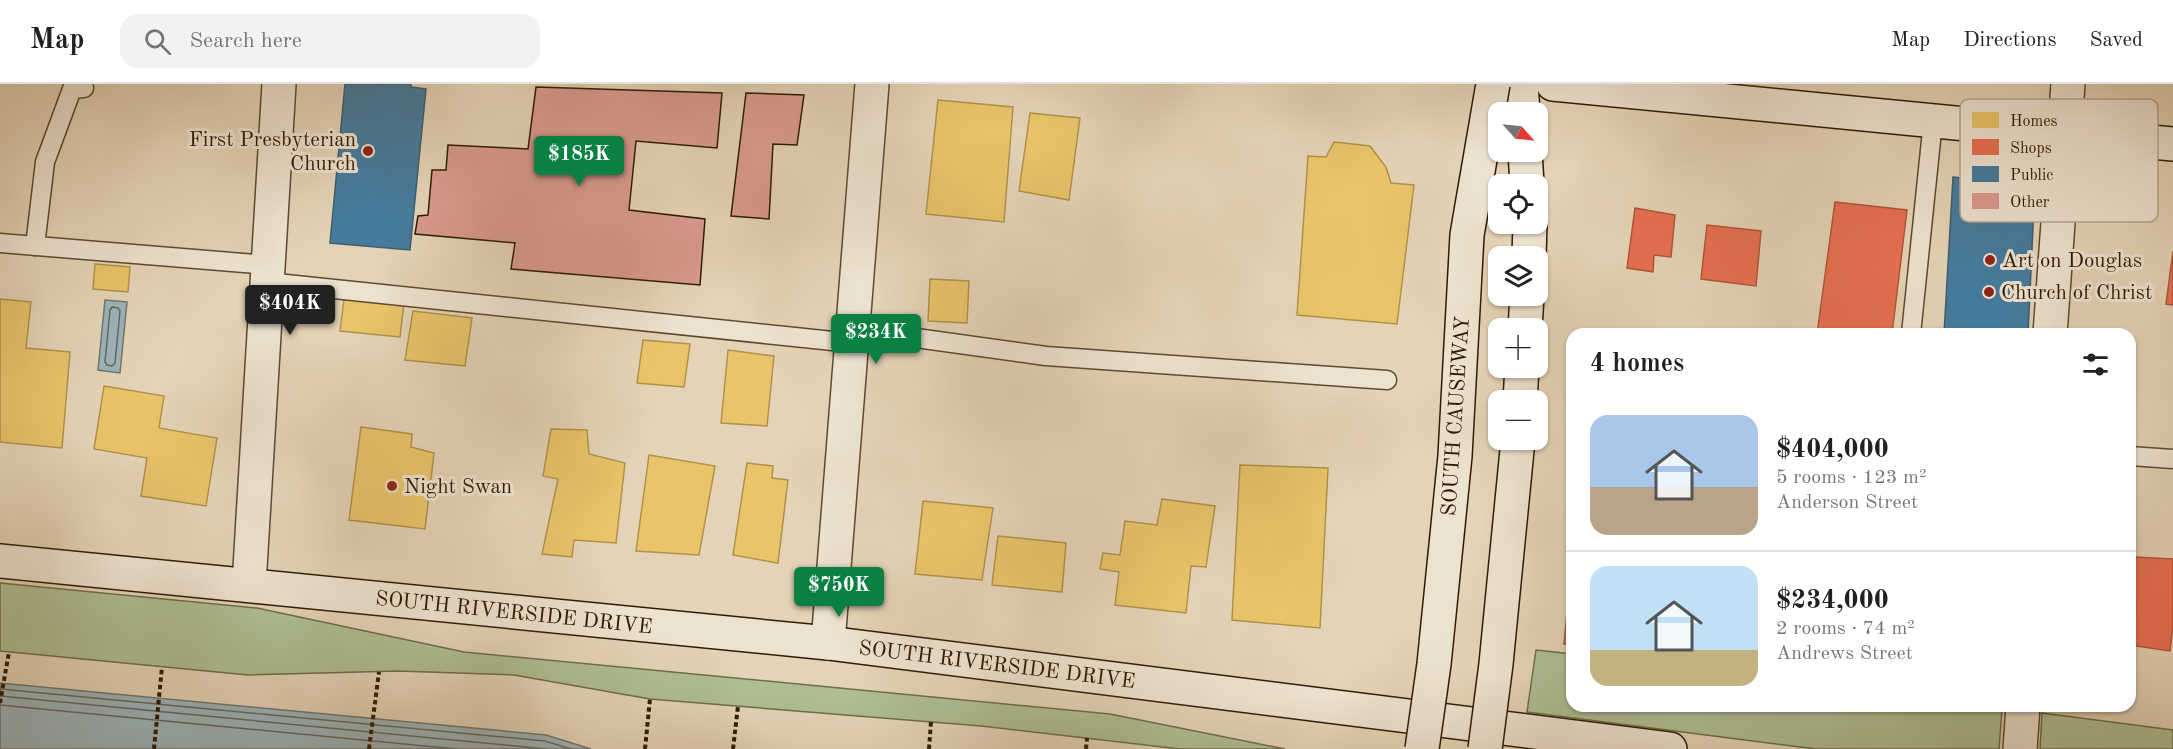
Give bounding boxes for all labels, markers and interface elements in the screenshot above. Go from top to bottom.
search box [120,14,540,68]
icon: search [141,25,174,58]
text: Map [30,27,84,55]
text: Search here [189,30,302,52]
text: Map [1891,30,1930,51]
text: Directions [1963,30,2057,51]
text: Saved [2090,30,2143,51]
legend [1960,99,2158,222]
north arrow [1488,102,1548,162]
map controls [1488,102,1548,450]
text: Homes [2010,114,2058,130]
place label: First Presbyterian Church [189,130,356,175]
pin: $185K [537,136,621,187]
text: Shops [2010,141,2052,157]
marker: First Presbyterian Church [361,144,375,158]
text: $185K [548,145,610,165]
text: Public [2010,168,2053,184]
button: locate [1488,174,1548,234]
text: Other [2010,195,2050,211]
button: layers [1488,246,1548,306]
place label: Art on Douglas [2002,251,2142,272]
marker: Art on Douglas [1983,253,1997,267]
place label: Church of Christ [2001,283,2152,304]
pin: $404K [248,285,332,336]
marker: Church of Christ [1982,285,1996,299]
text: $404K [259,294,321,314]
pin: $234K [834,314,918,365]
street label: SOUTH CAUSEWAY [1439,315,1474,517]
button: + [1488,318,1548,378]
text: $234K [845,323,907,343]
icon: filters [2079,348,2112,381]
text: 4 homes [1590,351,1684,377]
button: − [1488,390,1548,450]
text: $404,000 [1776,437,1889,463]
icon: home [1638,439,1710,511]
text: 5 rooms · 123 m² [1776,468,1926,488]
place label: Night Swan [404,477,512,498]
marker: Night Swan [385,479,399,493]
text: Anderson Street [1776,493,1918,513]
pin: $750K [797,567,881,618]
text: $750K [808,576,870,596]
street label: SOUTH RIVERSIDE DRIVE [374,588,653,638]
text: $234,000 [1776,588,1889,614]
icon: home [1638,590,1710,662]
text: 2 rooms · 74 m² [1776,619,1915,639]
street label: SOUTH RIVERSIDE DRIVE [857,638,1136,693]
text: Andrews Street [1776,644,1913,664]

